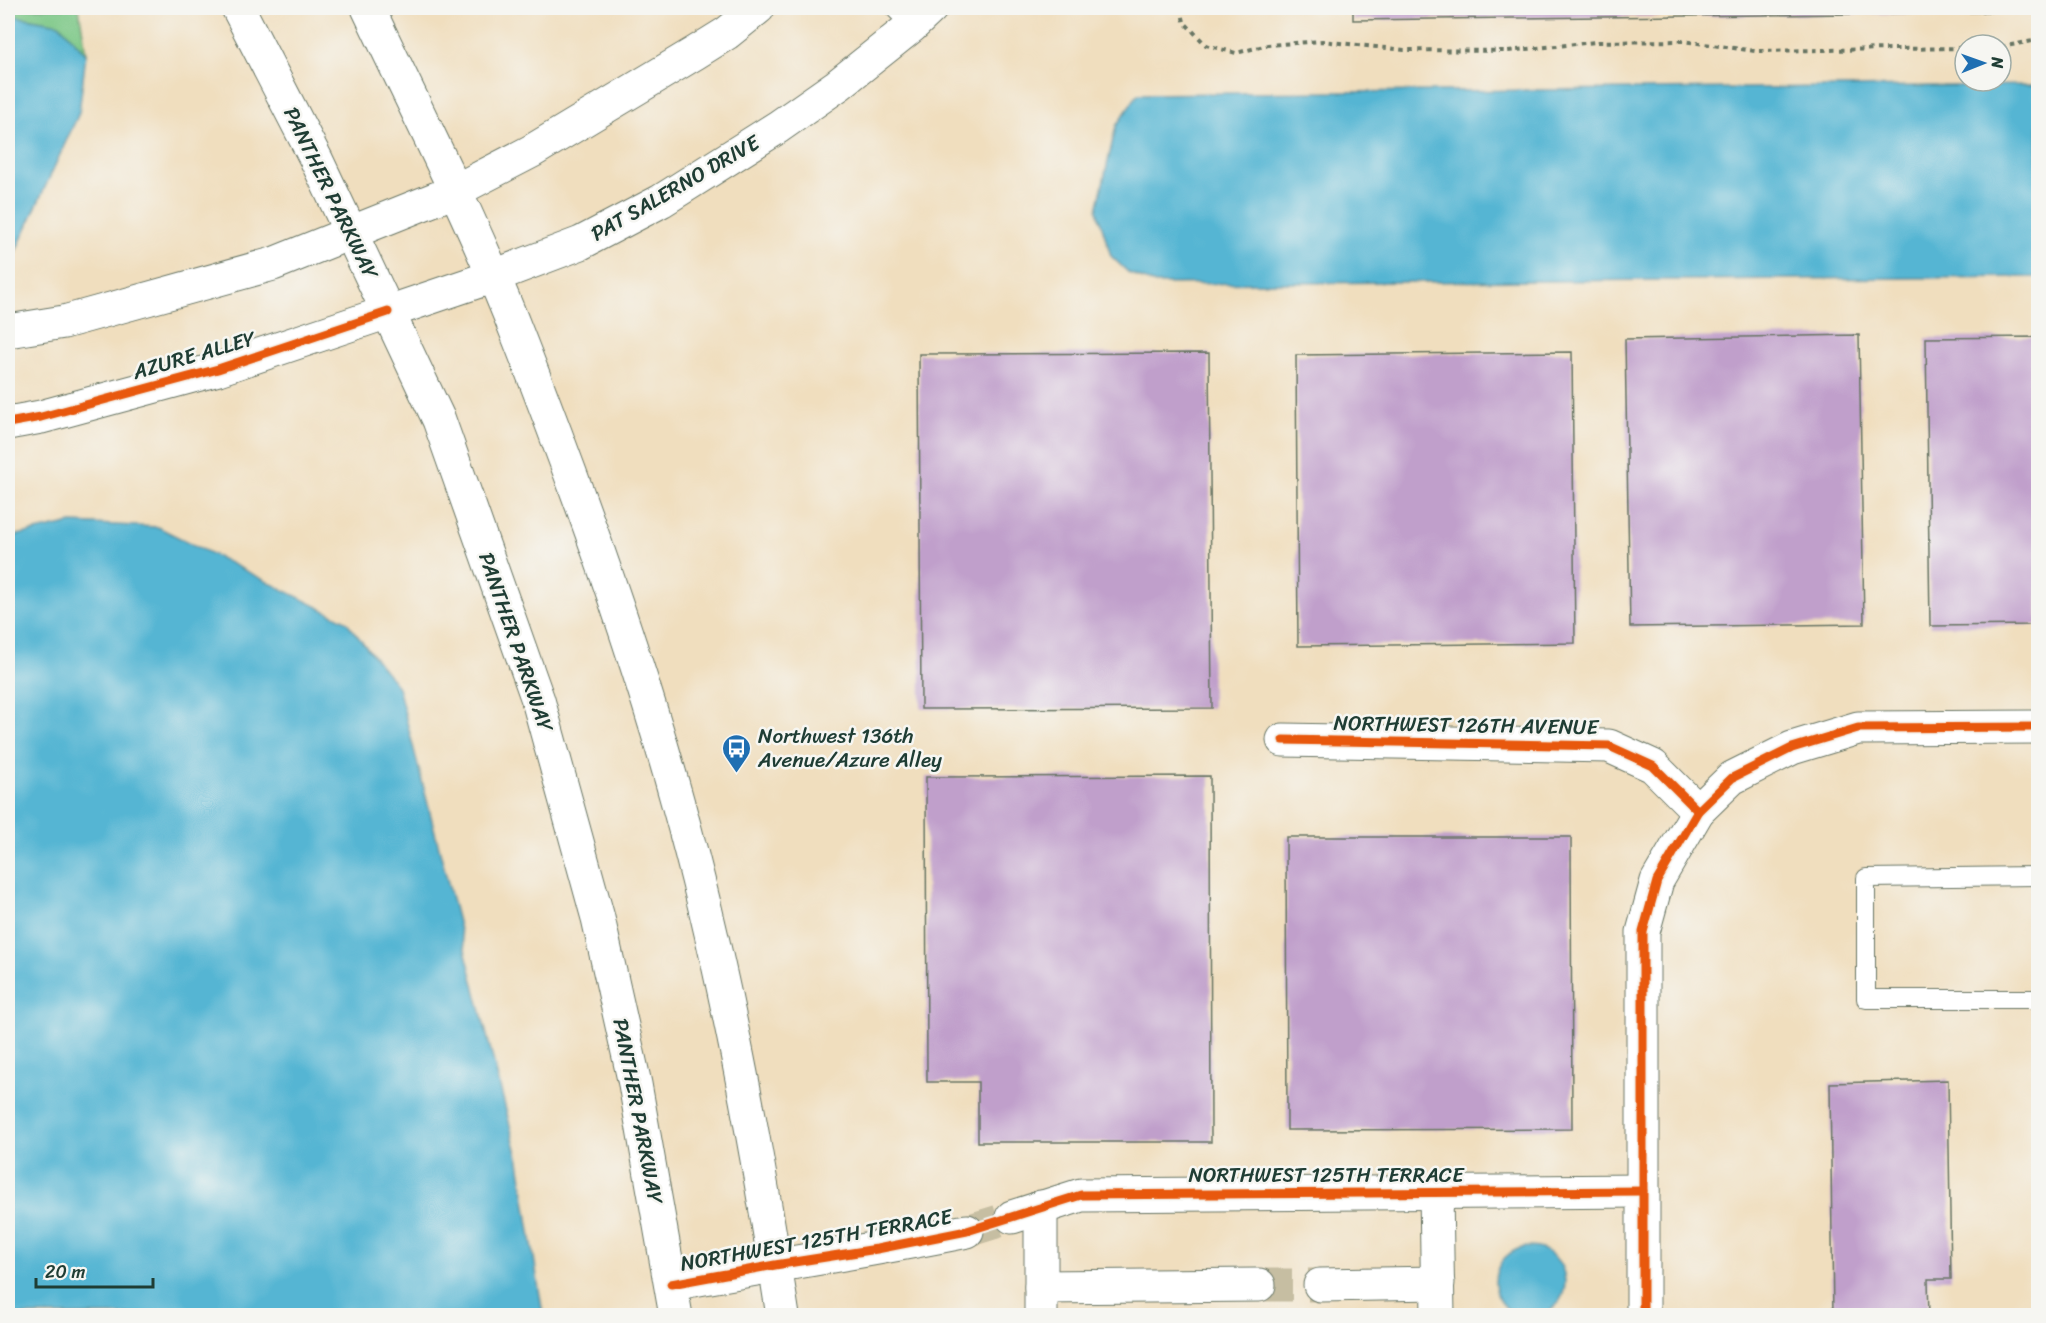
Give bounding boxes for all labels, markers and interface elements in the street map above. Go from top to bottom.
north arrow [1953,33,2013,93]
text: N [1983,56,2012,69]
street label: PANTHER PARKWAY [273,100,390,287]
street label: PAT SALERNO DRIVE [583,123,768,252]
street label: AZURE ALLEY [127,319,261,391]
street label: PANTHER PARKWAY [467,547,565,738]
street label: NORTHWEST 126TH AVENUE [1333,704,1600,746]
place label: Northwest 136th Avenue/Azure Alley [757,717,942,779]
bus stop icon: Northwest 136th Avenue/Azure Alley [721,732,753,774]
street label: PANTHER PARKWAY [601,1015,675,1208]
street label: NORTHWEST 125TH TERRACE [1188,1156,1465,1194]
street label: NORTHWEST 125TH TERRACE [677,1197,956,1283]
scale bar [36,1251,153,1289]
text: 20 m [45,1256,85,1288]

